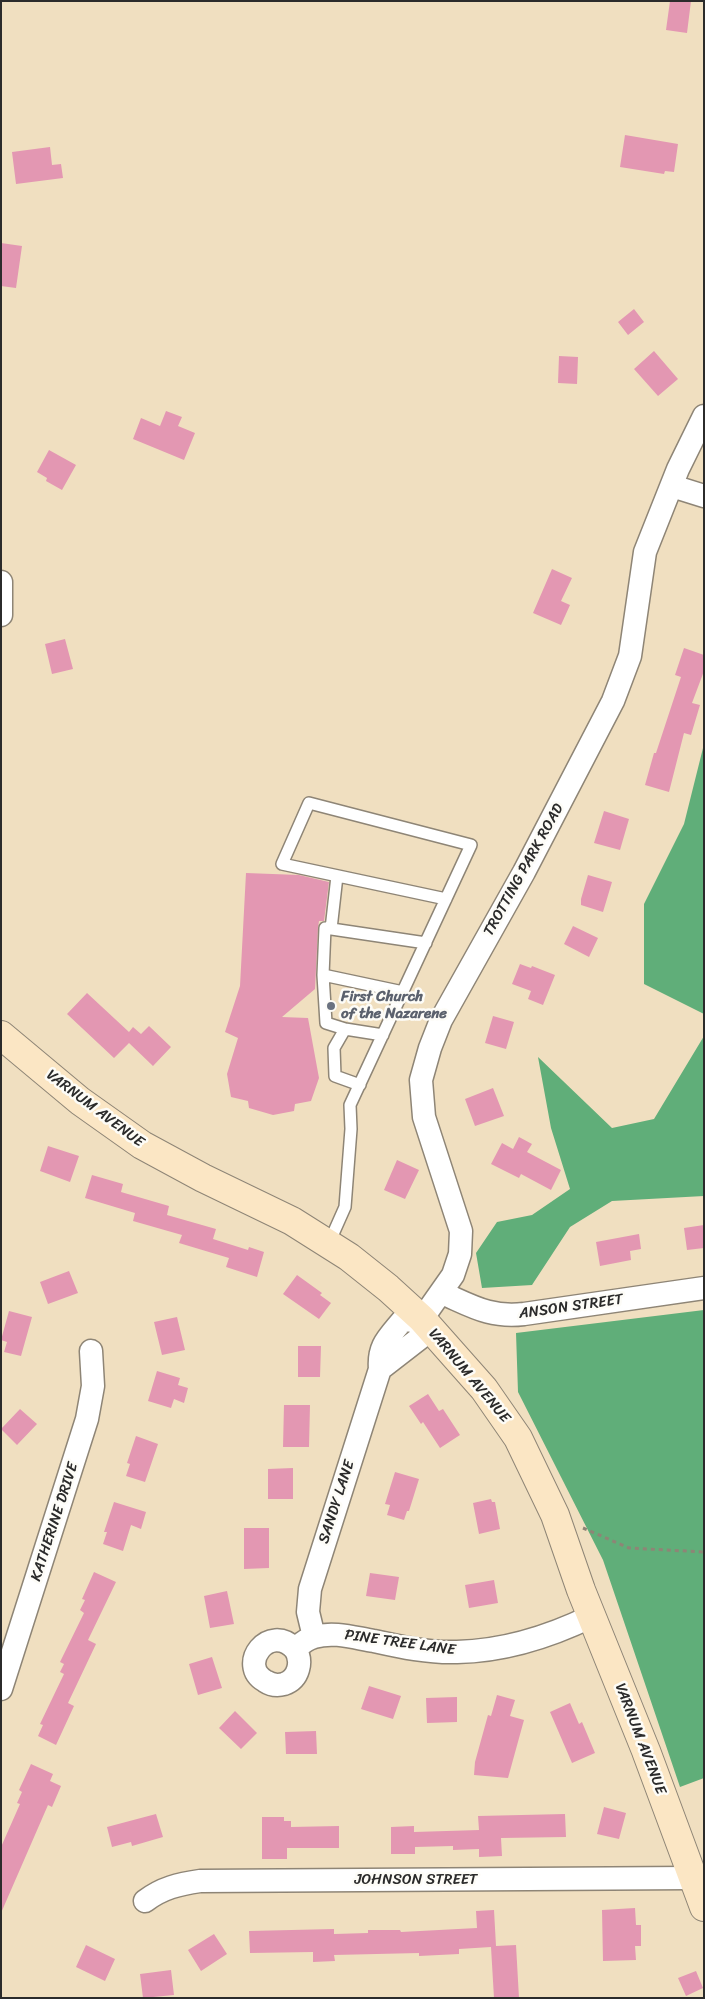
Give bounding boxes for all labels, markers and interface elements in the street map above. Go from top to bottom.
street label: TROTTING PARK ROAD [480,801,568,939]
place label: First Church of the Nazarene [341,988,447,1023]
marker: First Church of the Nazarene [325,1000,337,1012]
street label: VARNUM AVENUE [43,1066,147,1152]
street label: ANSON STREET [518,1291,624,1323]
street label: VARNUM AVENUE [424,1325,514,1427]
street label: SANDY LANE [315,1458,359,1546]
street label: KATHERINE DRIVE [27,1460,83,1584]
street label: PINE TREE LANE [344,1626,456,1660]
street label: VARNUM AVENUE [611,1681,669,1797]
street label: JOHNSON STREET [355,1871,477,1889]

